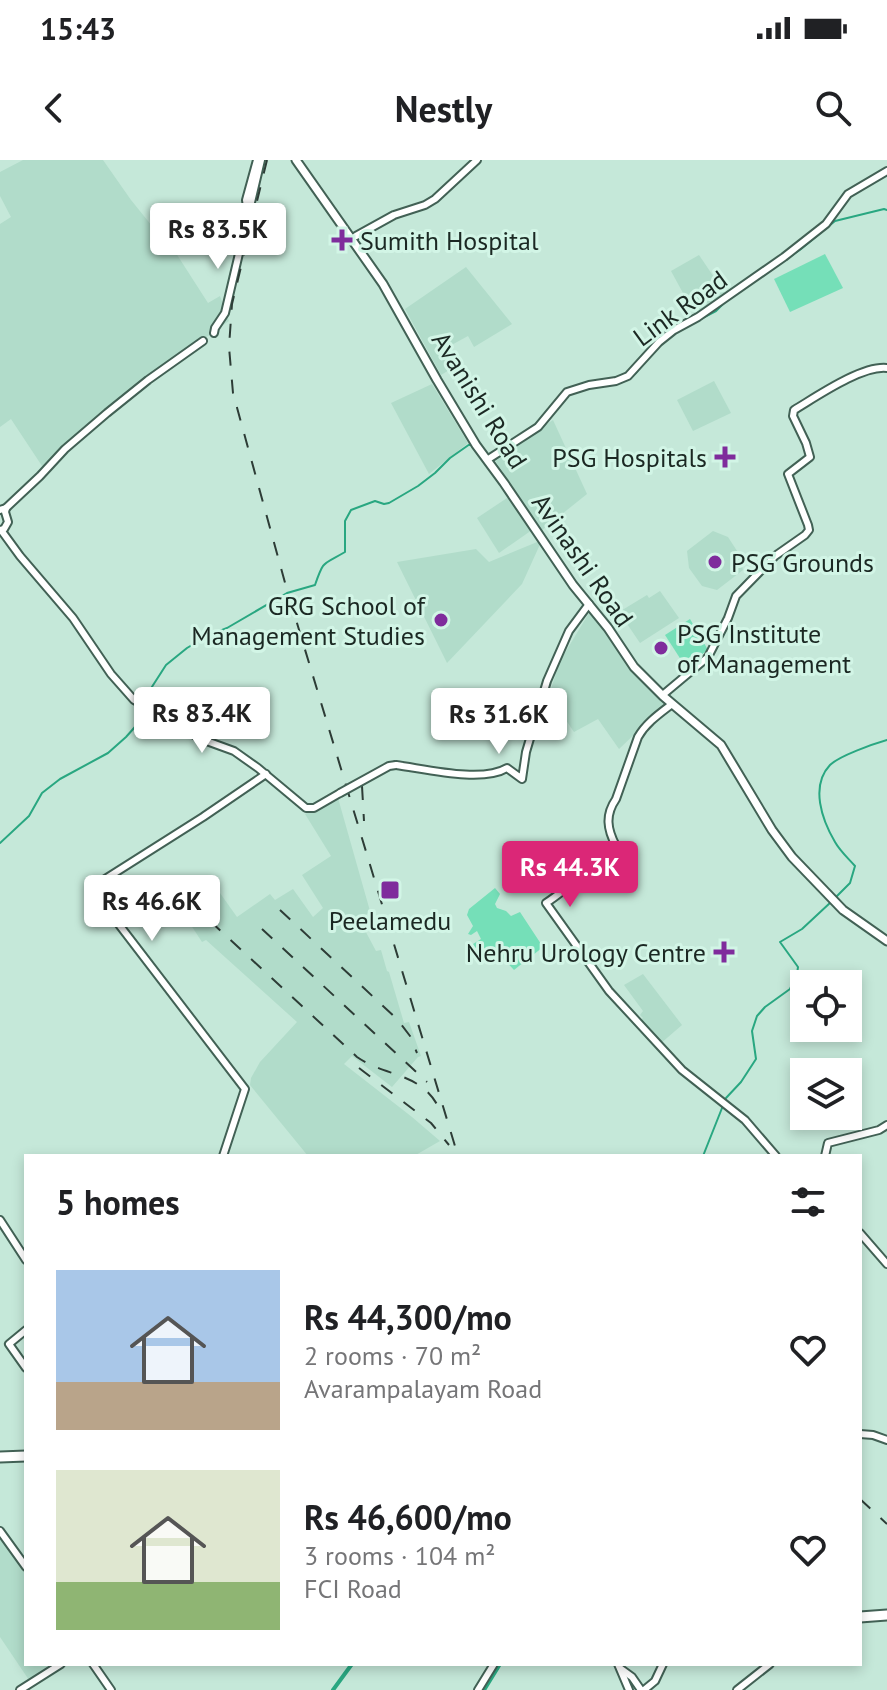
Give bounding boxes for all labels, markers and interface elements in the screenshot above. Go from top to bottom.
text: 15:43 [40,9,116,48]
text: Nestly [395,85,492,132]
icon: back [32,86,76,130]
icon: search [811,86,855,130]
pin: Rs 83.5K [135,203,301,271]
text: Rs 83.5K [168,212,268,245]
place label: Sumith Hospital [360,224,539,257]
marker: Sumith Hospital [331,229,353,251]
street label: Link Road [626,263,734,353]
street label: Avanishi Road [425,326,535,474]
place label: PSG Hospitals [552,441,707,474]
marker: PSG Hospitals [714,446,736,468]
street label: Avinashi Road [525,487,641,633]
place label: PSG Grounds [731,546,874,579]
marker: PSG Grounds [706,553,724,571]
place label: GRG School of Management Studies [191,589,427,652]
marker: GRG School of Management Studies [432,611,450,629]
place label: PSG Institute of Management [677,617,851,680]
marker: PSG Institute of Management [652,639,670,657]
pin: Rs 83.4K [119,687,285,755]
pin: Rs 31.6K [416,688,582,756]
text: Rs 83.4K [152,696,252,729]
text: Rs 31.6K [449,697,549,730]
pin: Rs 44.3K [487,841,653,909]
text: Rs 44.3K [520,850,620,883]
pin: Rs 46.6K [69,875,235,943]
marker: Peelamedu [379,879,401,901]
text: Rs 46.6K [102,884,202,917]
place label: Peelamedu [329,904,451,937]
place label: Nehru Urology Centre [466,936,706,969]
marker: Nehru Urology Centre [713,941,735,963]
map controls [790,970,862,1130]
button: locate [790,970,862,1042]
button: layers [790,1058,862,1130]
text: 5 homes [56,1180,180,1224]
icon: filters [786,1180,830,1224]
text: Rs 44,300/mo [304,1295,512,1339]
icon: home [120,1302,216,1398]
icon: heart [786,1328,830,1372]
text: 2 rooms · 70 m² [304,1339,481,1372]
text: Avarampalayam Road [304,1372,542,1405]
text: Rs 46,600/mo [304,1495,512,1539]
icon: home [120,1502,216,1598]
icon: heart [786,1528,830,1572]
text: 3 rooms · 104 m² [304,1539,496,1572]
text: FCI Road [304,1572,402,1605]

